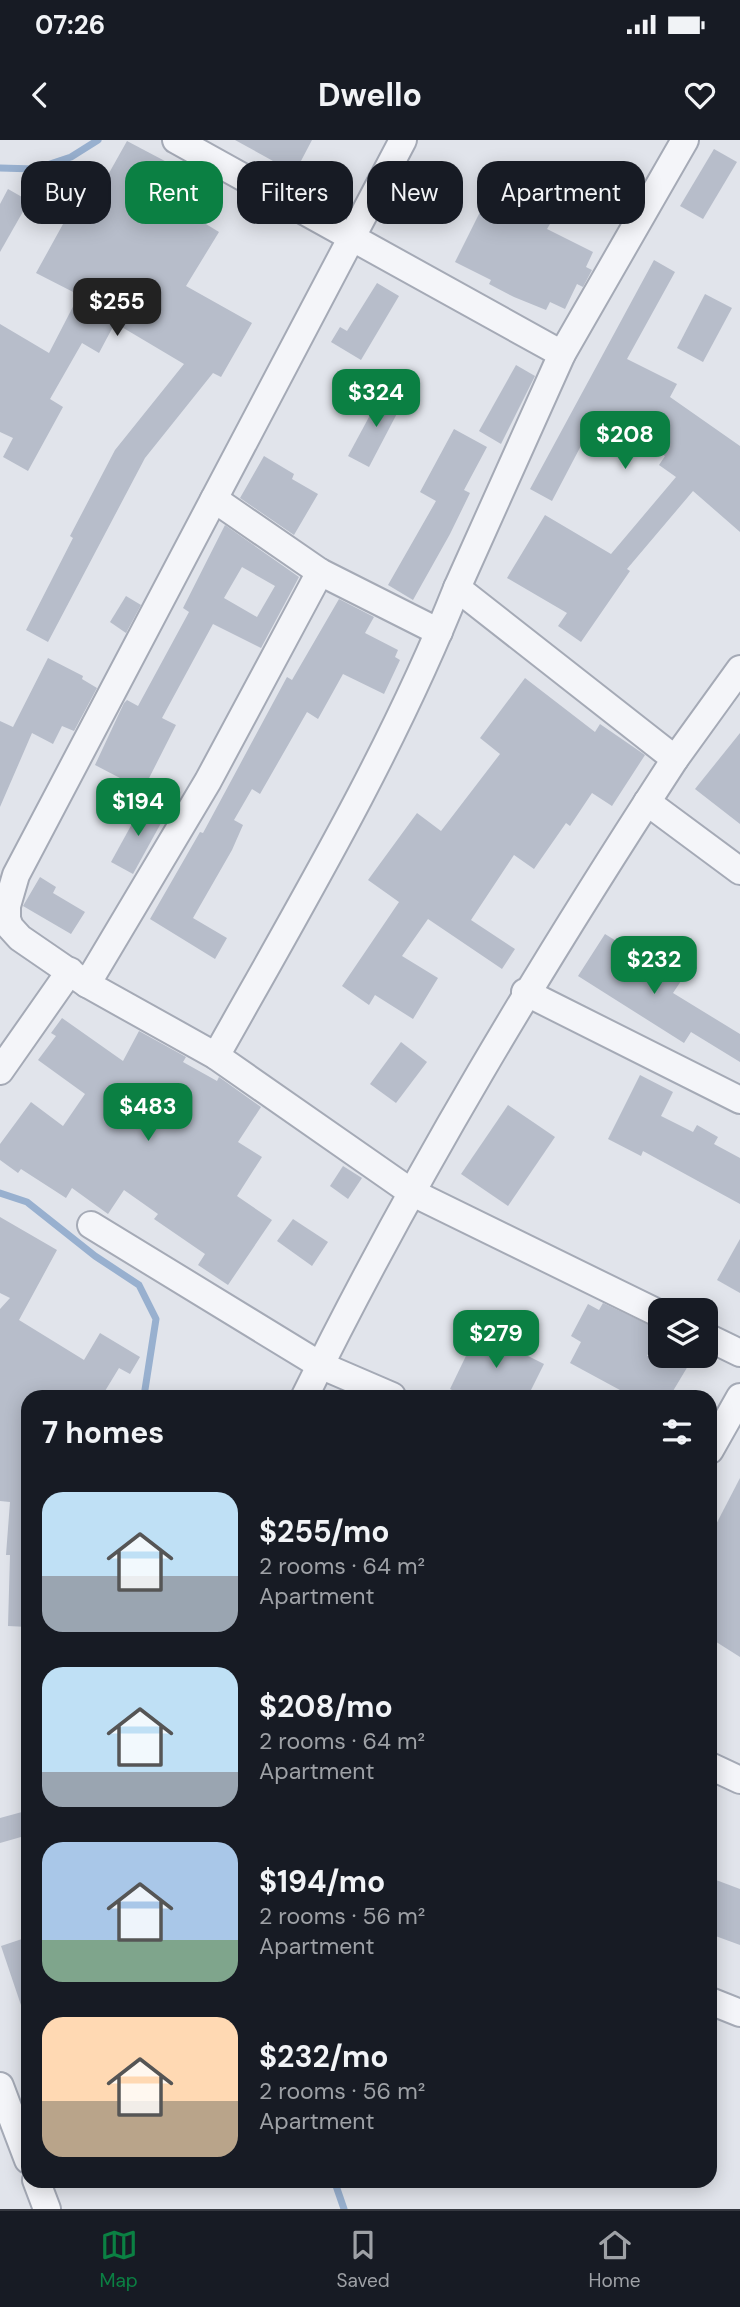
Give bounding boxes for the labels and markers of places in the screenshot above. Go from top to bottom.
pin: $255 [76,278,158,338]
pin: $324 [335,370,417,429]
pin: $208 [584,412,666,471]
pin: $194 [97,778,179,838]
pin: $232 [613,936,695,996]
pin: $483 [107,1084,189,1143]
pin: $279 [455,1310,537,1370]

